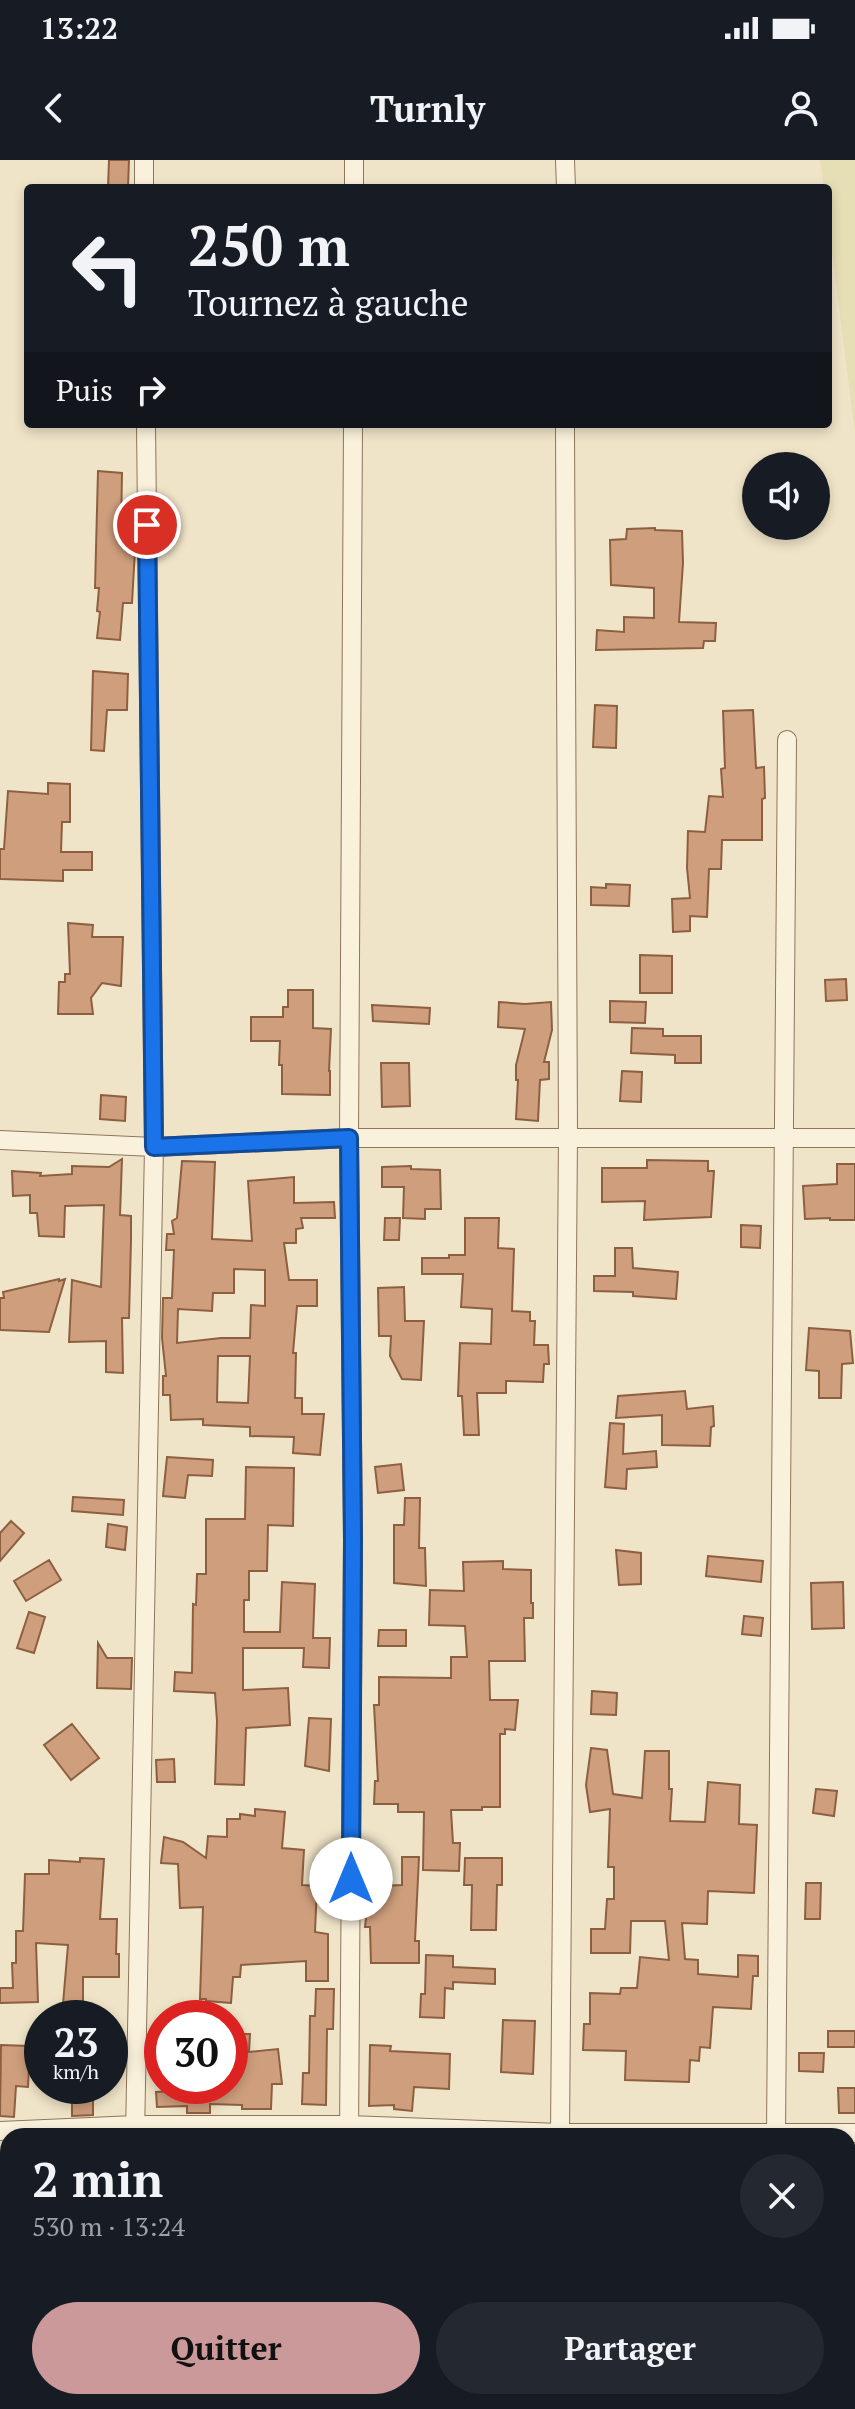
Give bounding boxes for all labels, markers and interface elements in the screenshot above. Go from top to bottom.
text: 13:22 [40,8,118,48]
text: Turnly [370,85,485,132]
icon: back [32,86,76,130]
icon: person [779,86,823,130]
text: 250 m [188,208,350,282]
icon: left [56,216,160,320]
text: Tournez à gauche [188,279,469,326]
icon: right [129,368,173,412]
text: Puis [56,370,113,410]
map controls [742,452,830,540]
button: sound [742,452,830,540]
pin [113,491,181,559]
icon: arrive [125,503,169,547]
position arrow [309,1837,393,1921]
speed limit sign: 30 [144,2000,248,2104]
text: 23 [53,2015,99,2068]
text: km/h [53,2058,99,2085]
text: 2 min [32,2147,163,2211]
button: close [740,2154,824,2238]
text: 530 m · 13:24 [32,2209,185,2243]
button: Quitter [32,2302,420,2394]
button: Partager [436,2302,824,2394]

